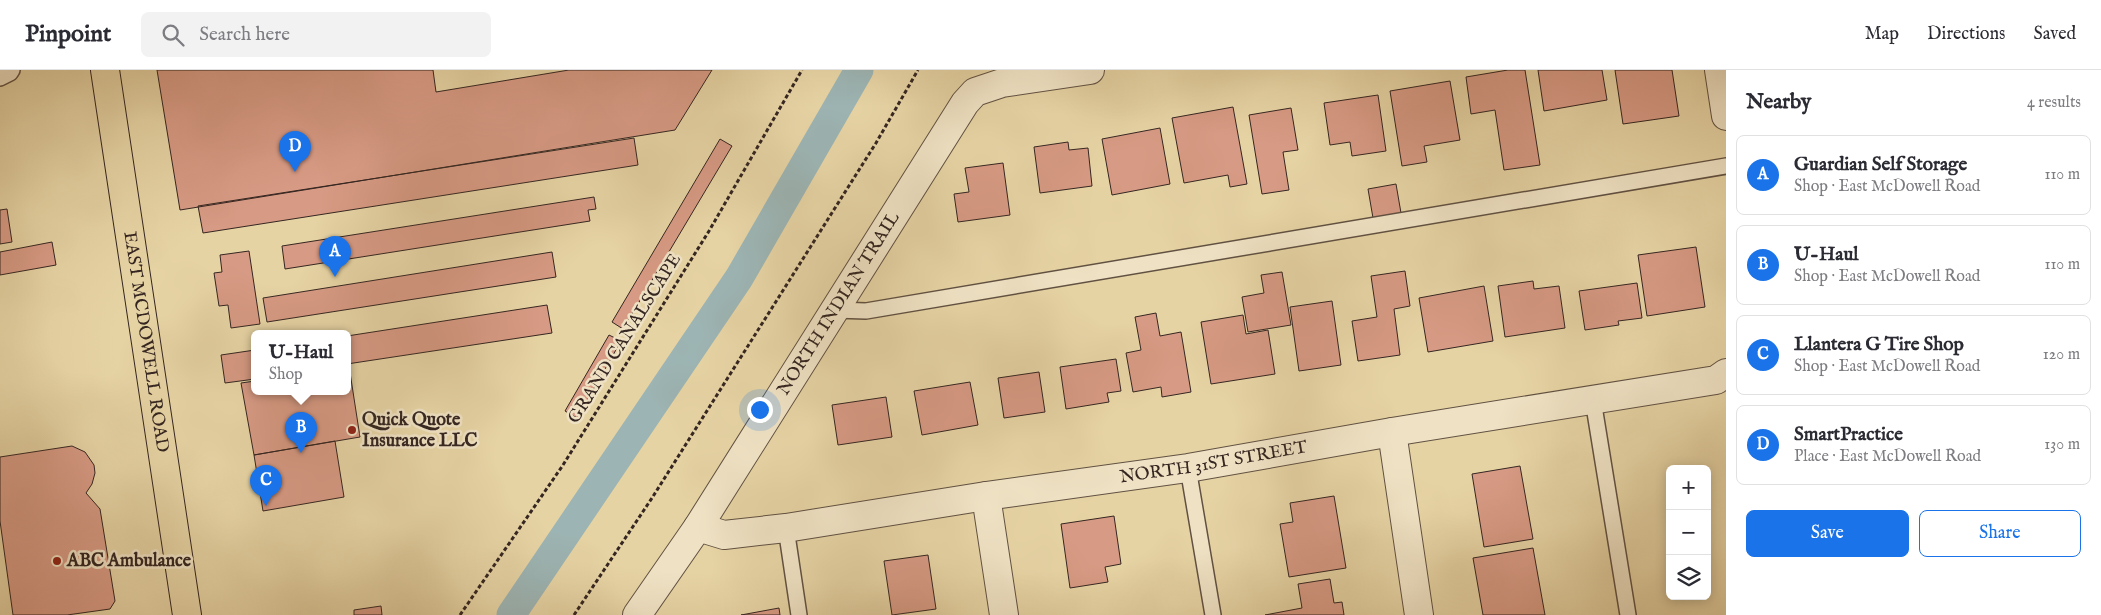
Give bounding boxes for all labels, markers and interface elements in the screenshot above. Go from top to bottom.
search box [141,12,491,57]
text: Pinpoint [25,19,111,50]
icon: search [159,21,187,49]
text: Search here [199,23,290,47]
text: Map [1865,23,1899,46]
text: Directions [1927,23,2005,46]
text: Saved [2033,23,2076,46]
text: Nearby [1746,89,1811,116]
text: 4 results [2027,93,2081,113]
pin: D [279,131,311,172]
text: Guardian Self Storage [1794,153,1967,177]
text: A [1758,165,1768,185]
text: 110 m [2044,165,2080,185]
text: Shop · East McDowell Road [1794,177,1980,197]
street label: NORTH INDIAN TRAIL [772,207,905,400]
street label: EAST MCDOWELL ROAD [118,230,174,454]
pin: A [319,236,351,277]
text: U-Haul [1794,243,1859,267]
street label: GRAND CANALSCAPE [563,250,687,428]
text: B [1758,255,1768,275]
text: 110 m [2044,255,2080,275]
text: Shop · East McDowell Road [1794,267,1980,287]
popup [251,330,351,395]
text: Llantera G Tire Shop [1794,333,1964,357]
text: U-Haul [269,341,333,365]
text: C [1757,345,1769,365]
text: 120 m [2043,345,2080,365]
text: Shop · East McDowell Road [1794,357,1980,377]
text: Shop [269,365,303,385]
your location [747,397,773,423]
place label: Quick Quote Insurance LLC [362,409,477,453]
pin: B [285,412,317,453]
text: SmartPractice [1794,423,1903,447]
marker: Quick Quote Insurance LLC [346,424,358,436]
text: D [1757,435,1769,455]
text: 130 m [2044,435,2080,455]
street label: NORTH 31ST STREET [1118,436,1309,489]
text: Place · East McDowell Road [1794,447,1981,467]
pin: C [250,465,282,506]
map controls [1666,465,1711,600]
button: + [1666,465,1711,510]
button: − [1666,510,1711,555]
button: Save [1746,510,1909,557]
button: Share [1919,510,2081,557]
place label: ABC Ambulance [66,550,192,573]
marker: ABC Ambulance [51,555,63,567]
button: layers [1666,555,1711,600]

